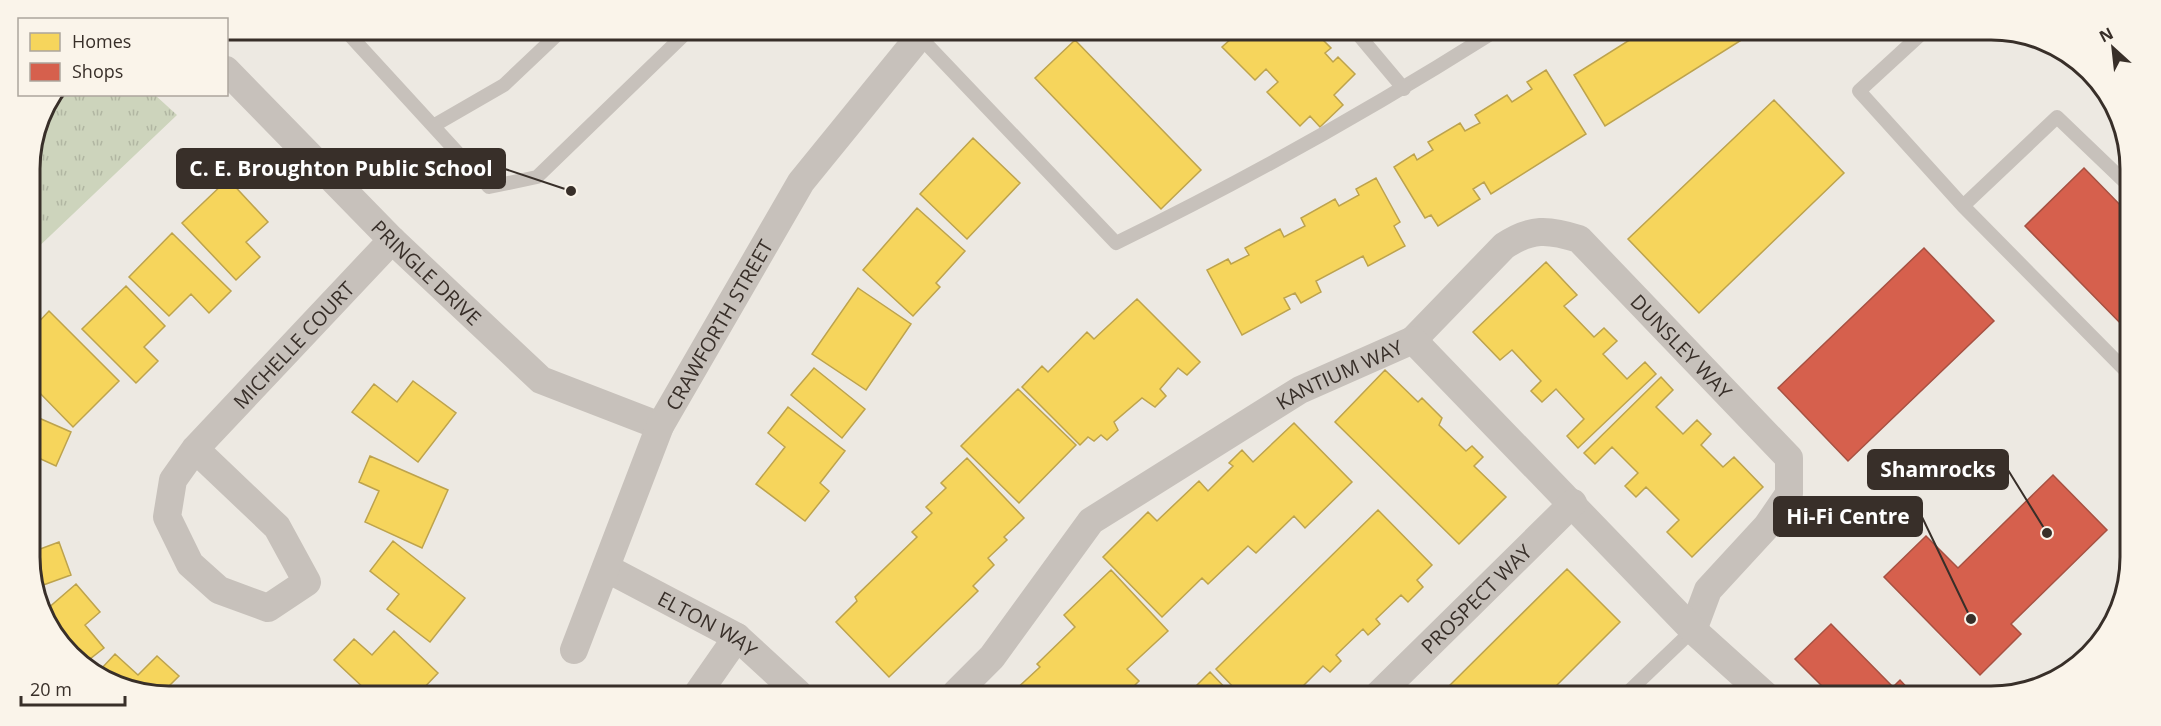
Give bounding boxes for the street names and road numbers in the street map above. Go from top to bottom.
street label: PRINGLE DRIVE [366,214,487,331]
street label: CRAWFORTH STREET [659,234,779,415]
street label: MICHELLE COURT [227,275,360,414]
street label: DUNSLEY WAY [1625,288,1739,405]
street label: KANTIUM WAY [1271,333,1407,415]
street label: PROSPECT WAY [1415,537,1538,659]
street label: ELTON WAY [653,584,764,663]

